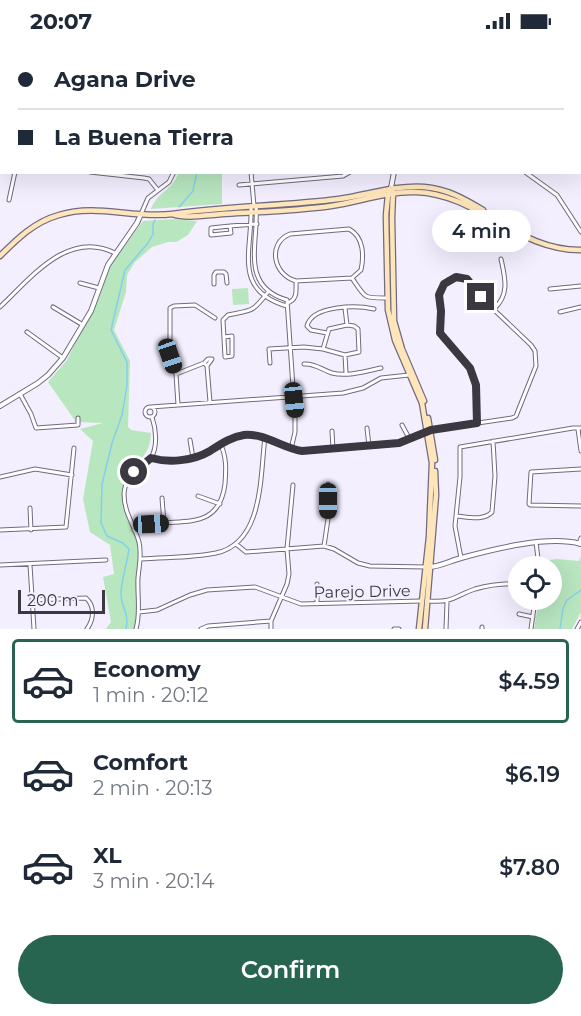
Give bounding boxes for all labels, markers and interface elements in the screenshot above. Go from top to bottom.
text: 20:07 [30,8,92,35]
text: Agana Drive [54,66,196,93]
text: La Buena Tierra [54,124,234,151]
callout: 4 min [432,210,530,252]
text: 4 min [452,219,511,243]
route end [467,283,494,310]
car [156,336,184,376]
car [283,381,305,419]
route start [120,458,147,485]
car [319,483,337,519]
car [133,514,169,534]
map controls [508,556,562,610]
button: locate [508,556,562,610]
street label: Parejo Drive [313,581,411,602]
scale bar [18,587,105,614]
text: 200 m [27,591,78,610]
icon: car [21,654,75,708]
text: Economy [93,656,201,683]
text: $4.59 [499,668,560,695]
text: 1 min · 20:12 [93,683,208,707]
icon: car [21,747,75,801]
text: Comfort [93,749,188,776]
text: $6.19 [505,761,560,788]
text: 2 min · 20:13 [93,776,213,800]
icon: car [21,840,75,894]
text: XL [93,842,122,869]
text: $7.80 [499,854,560,881]
text: 3 min · 20:14 [93,869,214,893]
button: Confirm [18,935,563,1004]

